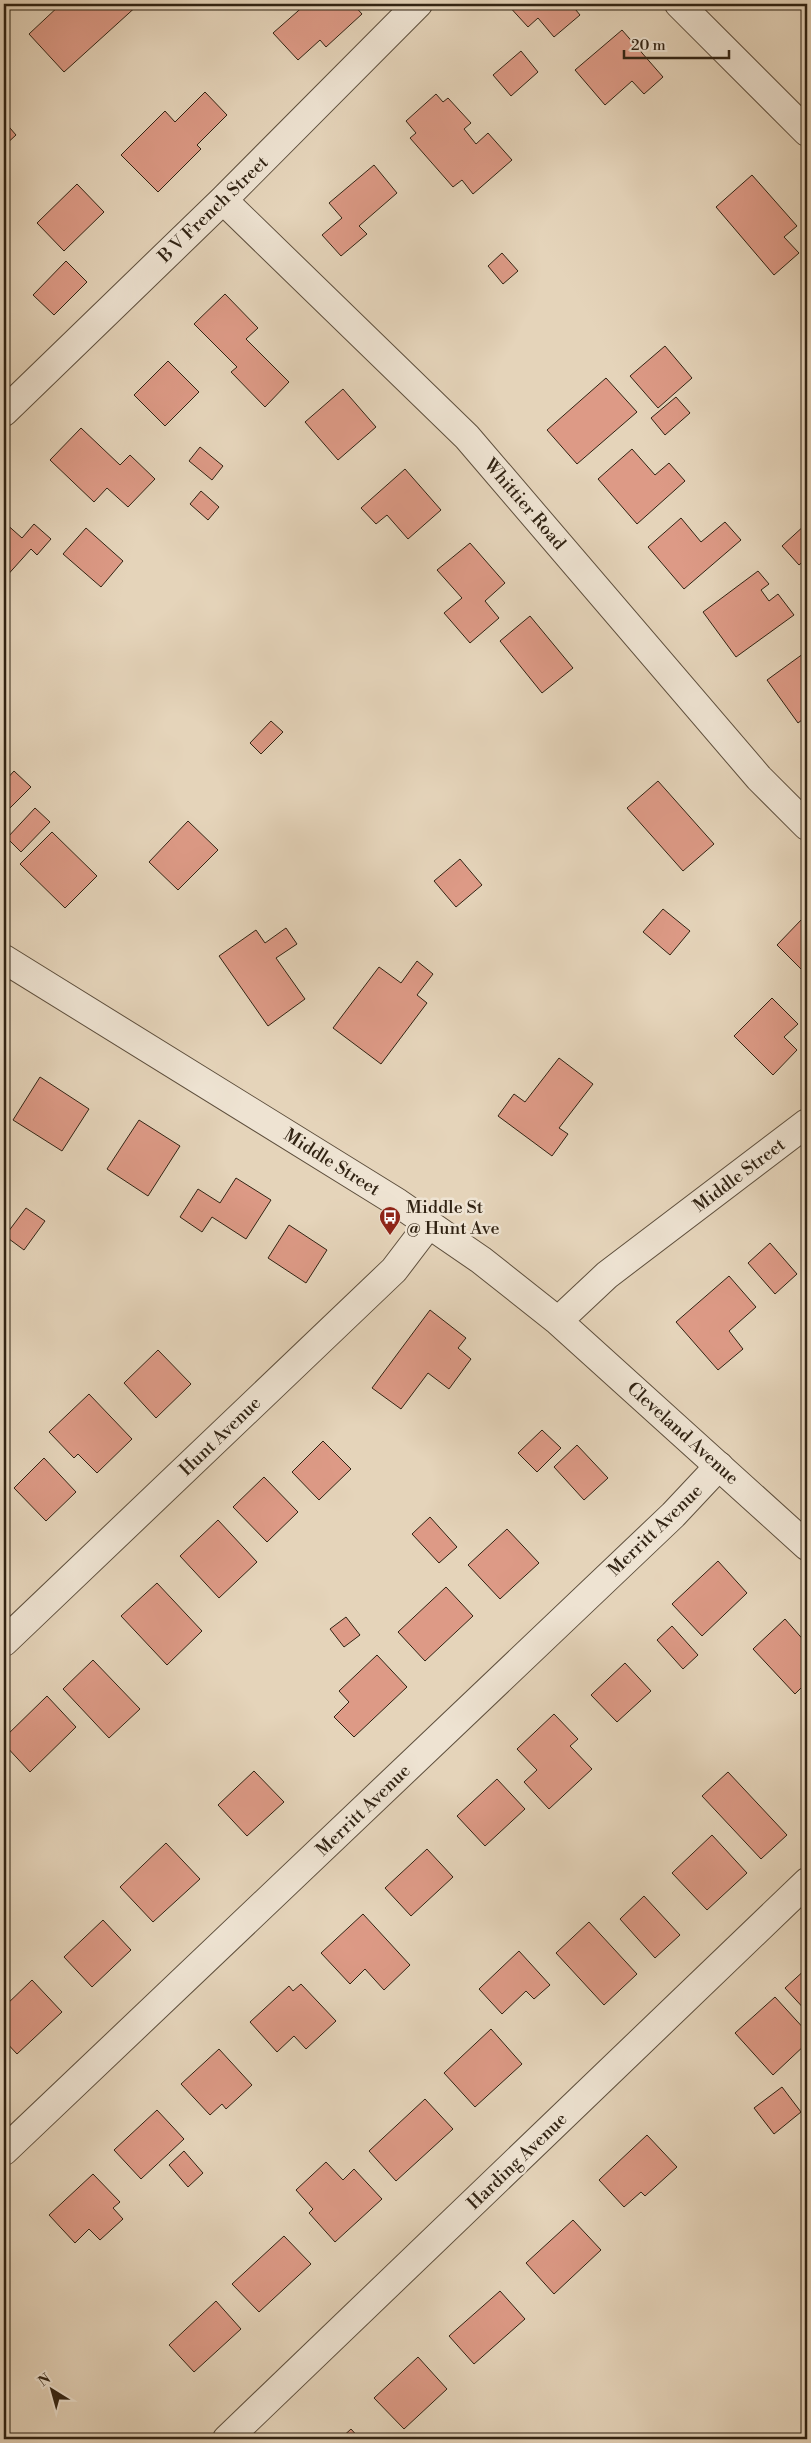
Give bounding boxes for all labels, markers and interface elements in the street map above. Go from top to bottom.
scale bar [624,28,728,60]
text: 20 m [631,36,666,55]
street label: B V French Street [153,151,274,268]
street label: Whittier Road [478,453,571,555]
street label: Middle Street [279,1124,385,1201]
street label: Middle Street [689,1133,790,1217]
place label: Middle St @ Hunt Ave [406,1196,499,1240]
bus stop icon: Middle St @ Hunt Ave [378,1205,402,1236]
street label: Cleveland Avenue [622,1377,743,1490]
street label: Hunt Avenue [175,1392,266,1481]
street label: Merritt Avenue [603,1479,707,1581]
street label: Merritt Avenue [311,1759,415,1861]
street label: Harding Avenue [462,2108,572,2215]
north arrow [28,2366,78,2416]
text: N [35,2370,55,2391]

